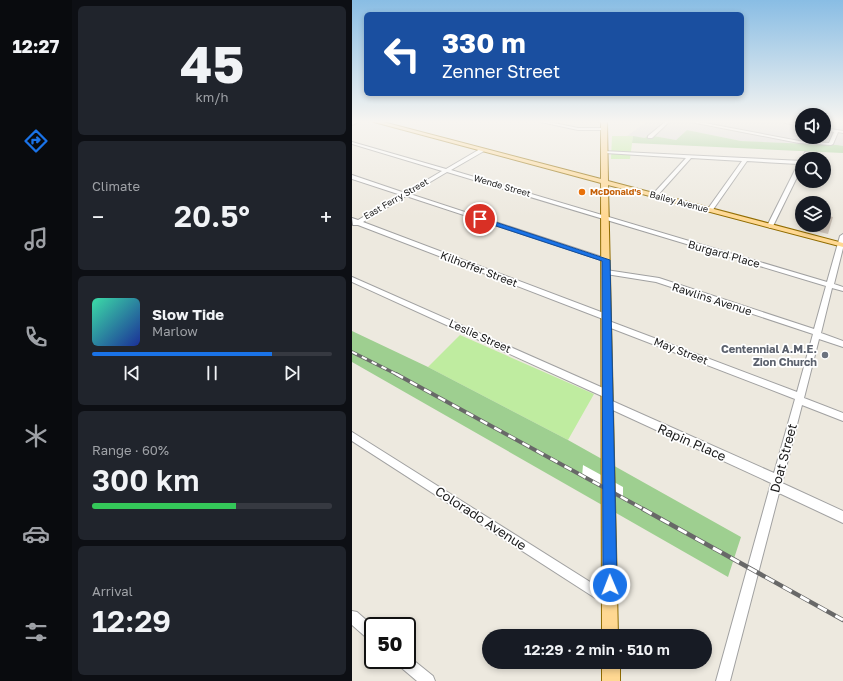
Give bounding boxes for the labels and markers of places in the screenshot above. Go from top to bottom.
place label: McDonald's [590,186,641,197]
marker: McDonald's [577,187,587,197]
pin [463,202,497,236]
place label: Centennial A.M.E. Zion Church [721,342,817,368]
marker: Centennial A.M.E. Zion Church [820,350,830,360]

